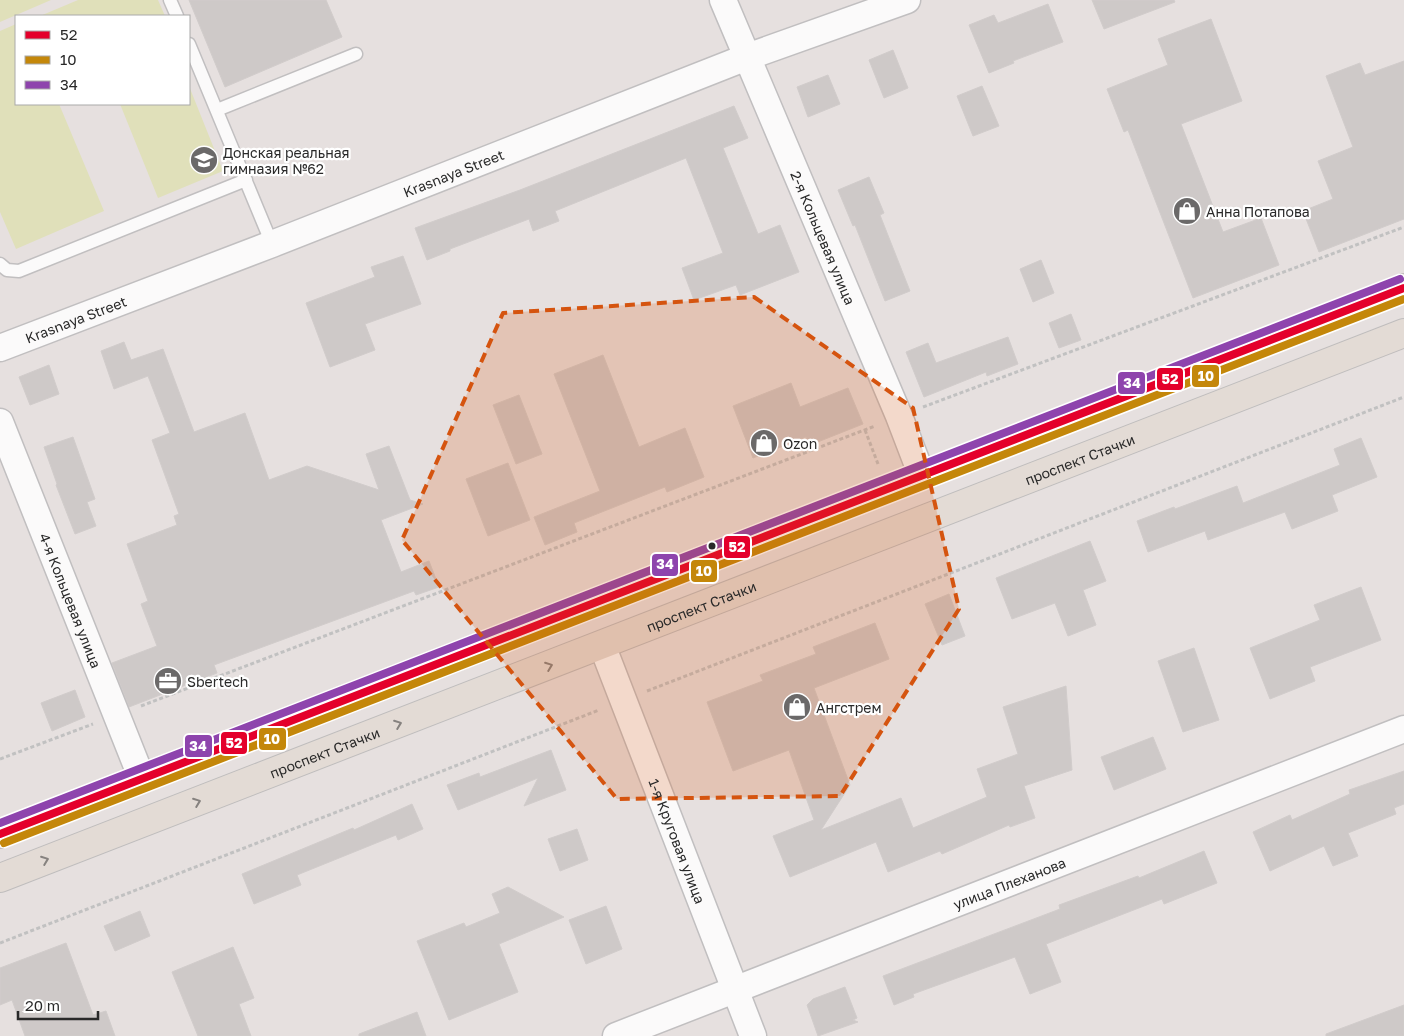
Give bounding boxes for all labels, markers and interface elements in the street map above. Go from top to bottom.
legend [15,15,190,105]
text: 52 [60,25,77,43]
text: 10 [60,50,77,68]
text: 34 [60,75,78,93]
place label: Донская реальная гимназия №62 [223,144,350,177]
school or university icon: Донская реальная гимназия №62 [189,145,219,175]
street label: Krasnaya Street [400,145,506,200]
street label: 2-я Кольцевая улица [788,168,859,307]
shop icon: Анна Потапова [1172,196,1202,226]
place label: Анна Потапова [1206,203,1310,220]
street label: Krasnaya Street [23,292,129,346]
line badge: 10 [1191,364,1220,388]
line badge: 52 [1156,367,1184,391]
text: 10 [1198,367,1214,384]
text: 52 [1161,370,1179,387]
line badge: 34 [1117,371,1146,395]
text: 34 [1123,374,1141,391]
shop icon: Ozon [749,428,779,458]
street label: проспект Стачки [1022,430,1137,488]
place label: Ozon [783,435,817,452]
street label: 4-я Кольцевая улица [36,530,105,670]
line badge: 52 [723,535,751,559]
text: 52 [728,538,746,555]
unlabelled marker [707,541,717,551]
line badge: 34 [651,553,679,577]
text: 34 [656,555,674,572]
line badge: 10 [690,559,718,583]
text: 10 [696,562,712,579]
street label: проспект Стачки [644,577,758,635]
one-way arrow [544,662,553,672]
office icon: Sbertech [153,666,183,696]
place label: Sbertech [187,673,248,690]
shop icon: Ангстрем [782,692,812,722]
place label: Ангстрем [816,699,882,716]
one-way arrow [393,720,401,730]
street label: проспект Стачки [267,723,382,781]
line badge: 10 [258,727,287,751]
text: 10 [264,730,280,747]
line badge: 52 [220,731,248,755]
line badge: 34 [184,734,213,758]
text: 52 [225,734,243,751]
text: 34 [189,737,207,754]
street label: 1-я Круговая улица [646,776,709,906]
one-way arrow [192,797,201,808]
street label: улица Плеханова [951,853,1068,912]
one-way arrow [41,856,49,866]
scale bar [18,988,98,1020]
text: 20 m [25,996,60,1014]

